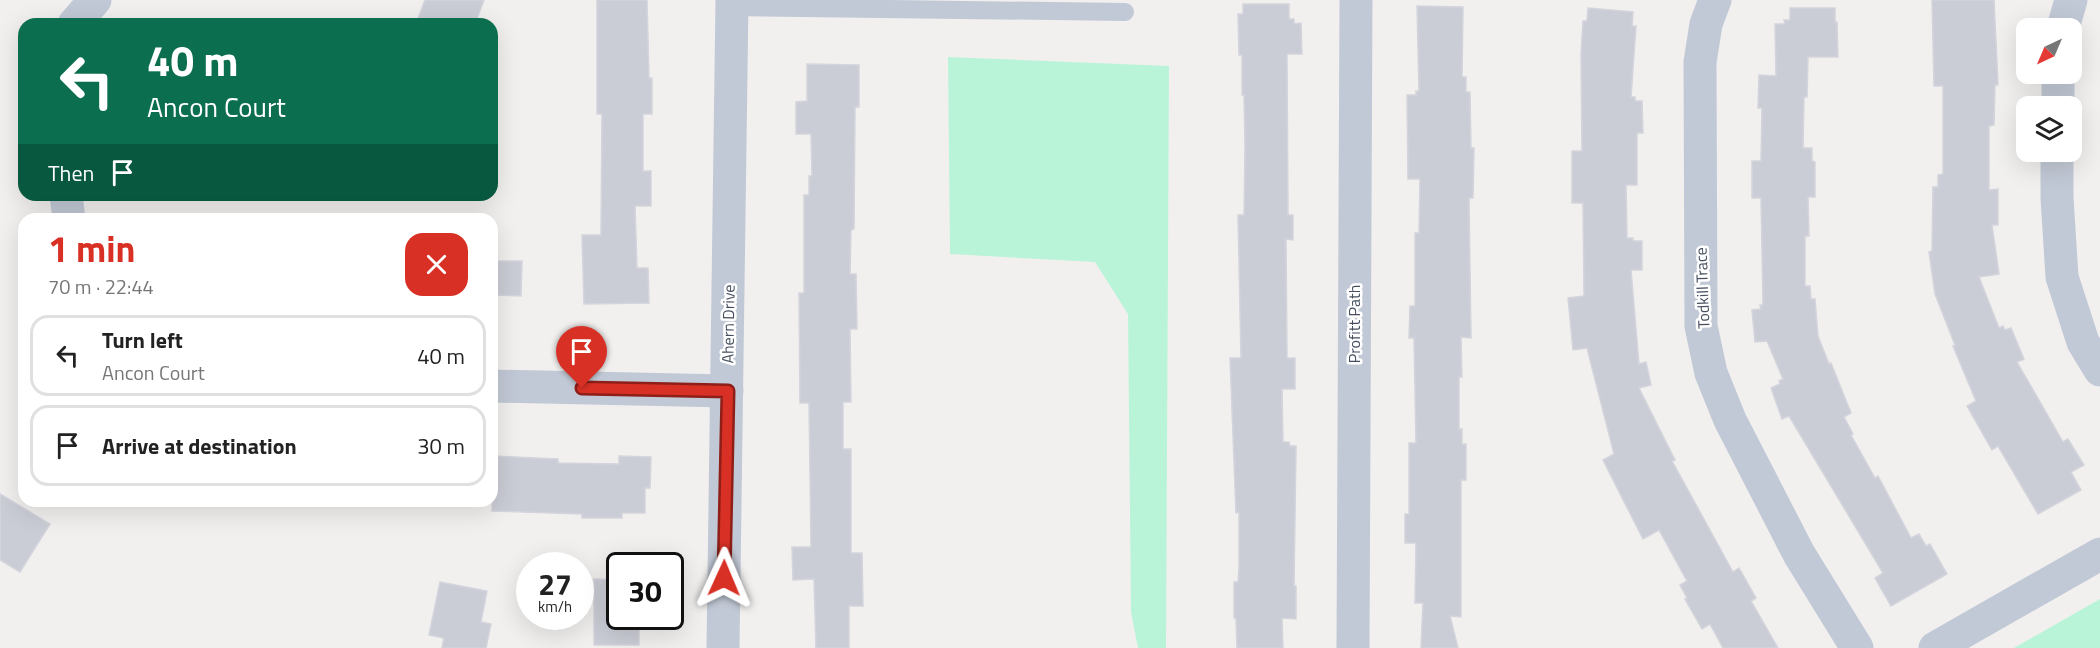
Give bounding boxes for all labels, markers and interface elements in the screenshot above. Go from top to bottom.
north arrow [2016,18,2082,84]
map controls [2016,18,2082,162]
text: 40 m [147,28,239,92]
icon: left [48,42,126,120]
text: Ancon Court [147,86,286,127]
button: layers [2016,96,2082,162]
text: Then [48,156,94,190]
icon: arrive [106,156,139,189]
text: 1 min [48,221,135,276]
button: close [405,233,468,296]
street label: Todkill Trace [1689,247,1715,329]
text: 70 m · 22:44 [48,271,154,302]
street label: Ahern Drive [715,284,741,364]
street label: Profitt Path [1342,285,1366,363]
text: Turn left [102,323,183,357]
pin [556,326,607,388]
icon: arrive [565,335,598,368]
icon: left [51,339,84,372]
text: 40 m [417,339,465,373]
text: Ancon Court [102,357,205,388]
icon: arrive [51,429,84,462]
text: Arrive at destination [102,429,297,463]
text: 30 m [417,429,465,463]
position arrow [692,546,756,610]
speed limit sign: 30 [606,552,684,630]
text: 27 [538,561,572,607]
text: km/h [538,595,572,618]

